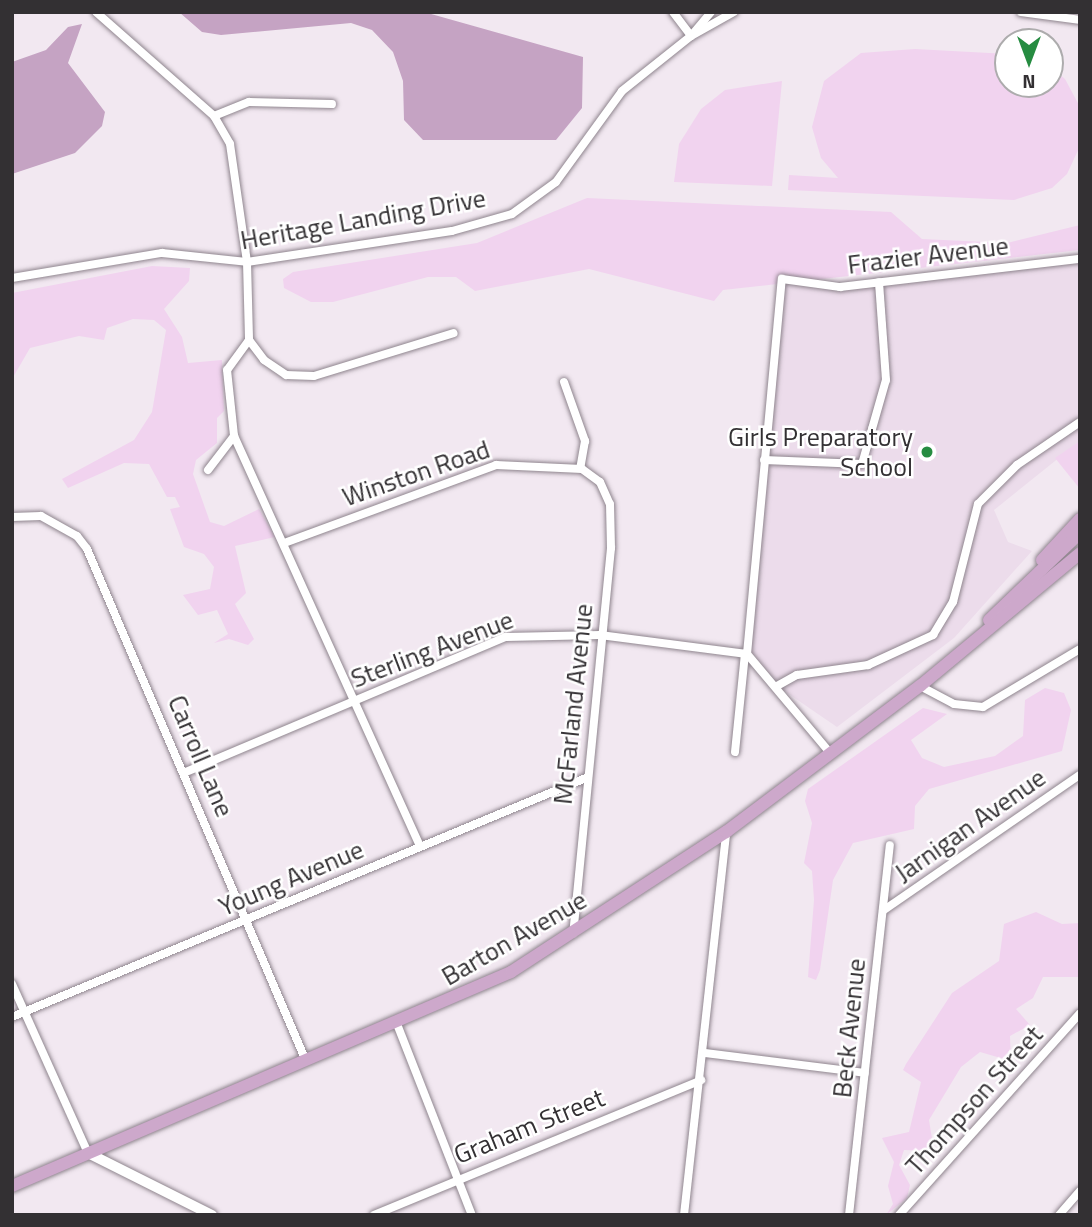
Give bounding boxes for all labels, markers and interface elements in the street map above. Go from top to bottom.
north arrow [994,28,1064,98]
text: N [1022,68,1036,97]
street label: Heritage Landing Drive [238,182,488,256]
street label: Frazier Avenue [846,230,1010,280]
place label: Girls Preparatory School [728,421,913,482]
street label: Winston Road [338,433,494,513]
marker: Girls Preparatory School [919,444,935,460]
street label: McFarland Avenue [547,602,599,806]
street label: Sterling Avenue [347,604,517,694]
street label: Carroll Lane [161,691,241,821]
street label: Jarnigan Avenue [889,762,1051,888]
street label: Young Avenue [214,834,368,922]
street label: Barton Avenue [436,884,592,992]
street label: Beck Avenue [826,957,872,1099]
street label: Thompson Street [899,1019,1049,1181]
street label: Graham Street [449,1082,609,1170]

